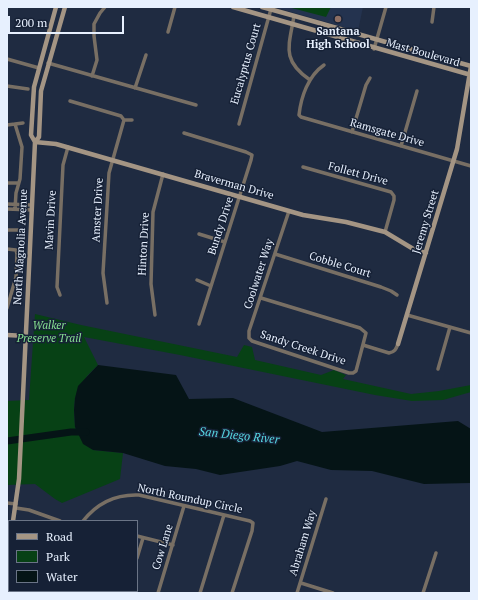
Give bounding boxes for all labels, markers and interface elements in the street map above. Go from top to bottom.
scale bar [10,8,126,34]
marker: Santana High School [333,14,343,24]
text: 200 m [15,15,47,30]
street label: Eucalyptus Court [228,22,264,106]
place label: Santana High School [306,25,370,51]
street label: Mast Boulevard [385,36,461,70]
street label: Ramsgate Drive [348,116,426,150]
street label: Follett Drive [327,160,389,188]
street label: Braverman Drive [193,167,275,203]
street label: Amster Drive [90,177,106,243]
street label: Jeremy Street [410,188,442,256]
street label: North Magnolia Avenue [11,189,31,305]
street label: Mavin Drive [43,190,59,250]
street label: Bundy Drive [205,195,237,257]
street label: Hinton Drive [136,212,152,276]
street label: Coolwater Way [241,237,277,311]
street label: Cobble Court [308,249,372,281]
park label: Walker Preserve Trail [17,319,81,345]
street label: Sandy Creek Drive [259,328,347,368]
water label: San Diego River [198,425,280,447]
street label: North Roundup Circle [136,481,244,517]
street label: Abraham Way [287,508,319,578]
legend [8,520,138,592]
street label: Cow Lane [150,523,176,571]
text: Road [46,529,73,544]
text: Park [46,549,70,564]
text: Water [46,569,78,584]

